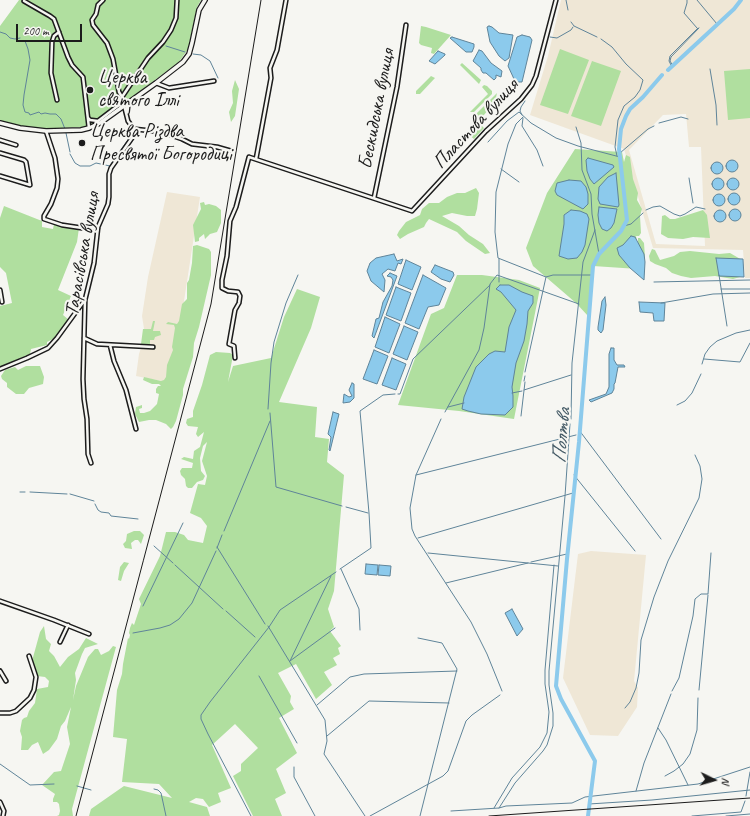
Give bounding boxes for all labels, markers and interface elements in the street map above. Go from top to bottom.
scale bar [18,16,84,42]
text: 200 m [23,23,49,39]
street label: Бескидська вулиця [354,47,400,171]
place label: Церква святого Іллі [98,66,179,113]
street label: Пластова вулиця [428,74,524,174]
marker: Церква святого Іллі [85,85,95,95]
place label: Церква Різдва Пресвятої Богородиці [90,120,232,167]
marker: Церква Різдва Пресвятої Богородиці [77,138,87,148]
street label: Тарасівська вулиця [60,190,106,318]
water label: Полтва [547,408,577,464]
north arrow [694,760,734,800]
text: N [719,777,733,785]

